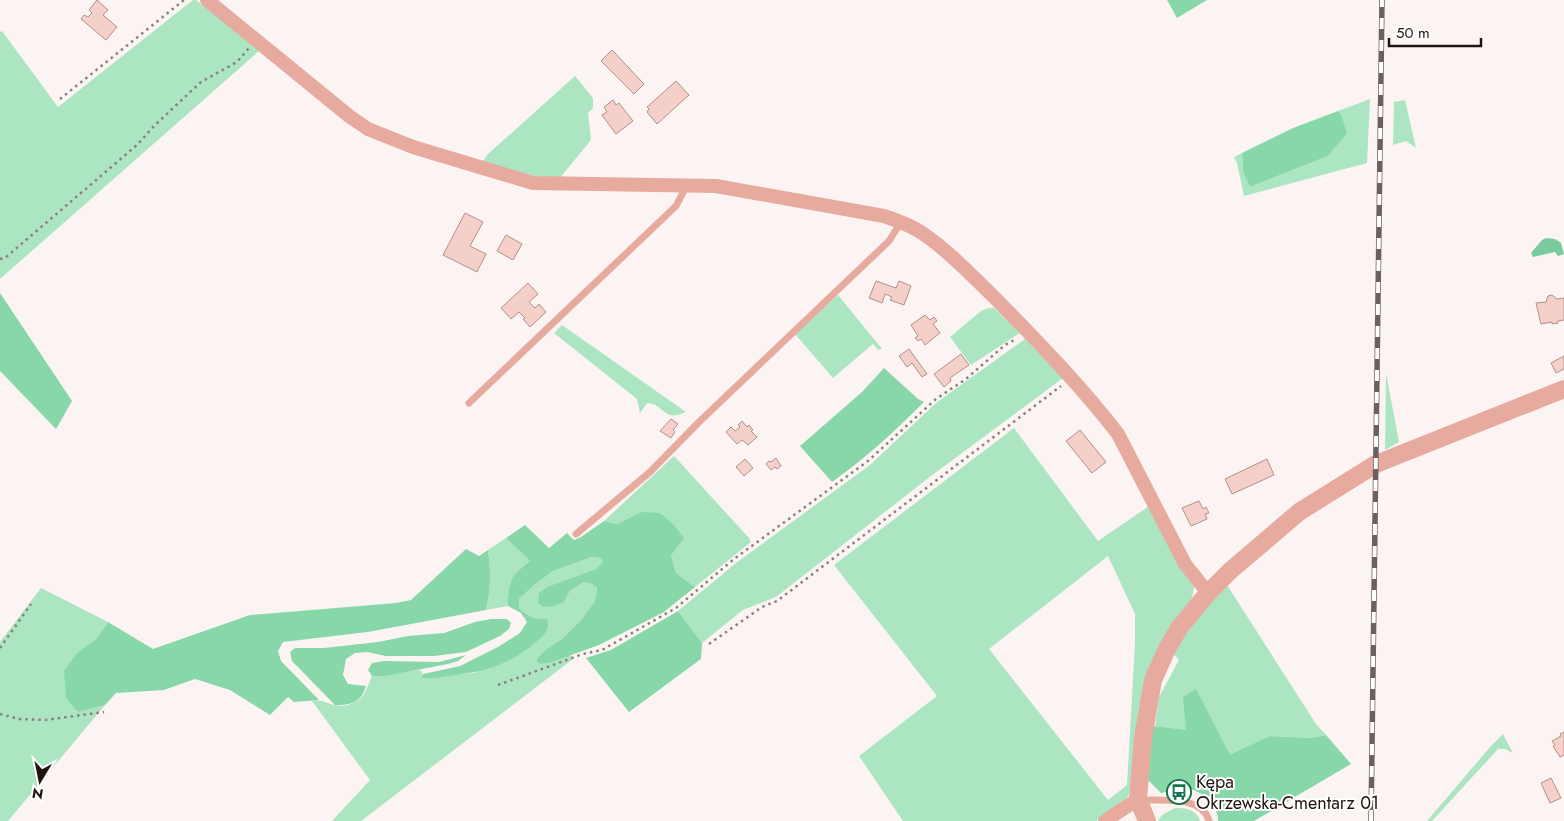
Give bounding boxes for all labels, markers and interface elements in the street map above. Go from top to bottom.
scale bar [1389,15,1482,47]
text: 50 m [1396,22,1430,44]
north arrow [15,756,65,806]
place label: Kępa Okrzewska-Cmentarz 01 [1196,769,1379,816]
bus stop icon: Kępa Okrzewska-Cmentarz 01 [1166,779,1192,805]
text: N [31,783,45,805]

